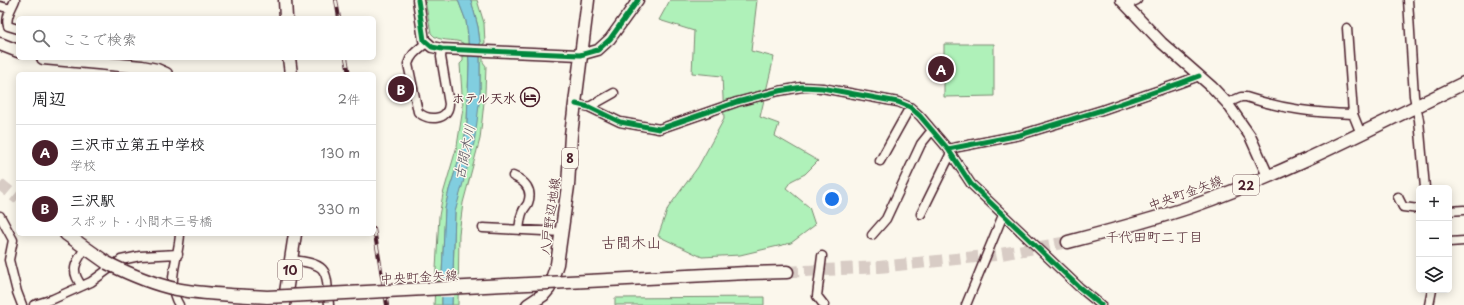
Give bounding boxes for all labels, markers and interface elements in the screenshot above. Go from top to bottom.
search box [16,16,376,60]
icon: search [30,27,52,49]
text: ここで検索 [62,27,137,50]
pin: A [928,54,954,84]
pin: B [388,74,414,104]
text: 周辺 [32,85,66,111]
hotel icon: ホテル天水 [519,86,541,108]
place label: ホテル天水 [452,88,516,107]
text: 2件 [338,89,360,108]
water label: 古間木川 [448,122,480,182]
text: 三沢市立第五中学校 [70,132,205,155]
text: A [40,143,50,162]
text: 130 m [321,143,360,162]
road number: 8 [562,148,578,168]
text: 学校 [70,155,96,174]
street label: 中央町金矢線 [1145,169,1226,214]
street label: 八戸野辺地線 [534,175,564,256]
road number: 22 [1233,175,1259,195]
map controls [1416,185,1452,293]
button: + [1416,185,1452,221]
text: 三沢駅 [70,188,115,211]
your location [822,189,842,209]
text: B [41,199,49,218]
text: 330 m [317,199,360,218]
text: スポット · 小間木三号橋 [70,211,212,230]
button: − [1416,221,1452,257]
district label: 千代田町二丁目 [1105,226,1203,247]
district label: 古間木山 [601,230,661,253]
button: layers [1416,257,1452,293]
road number: 10 [278,260,302,280]
street label: 中央町金矢線 [380,264,459,288]

